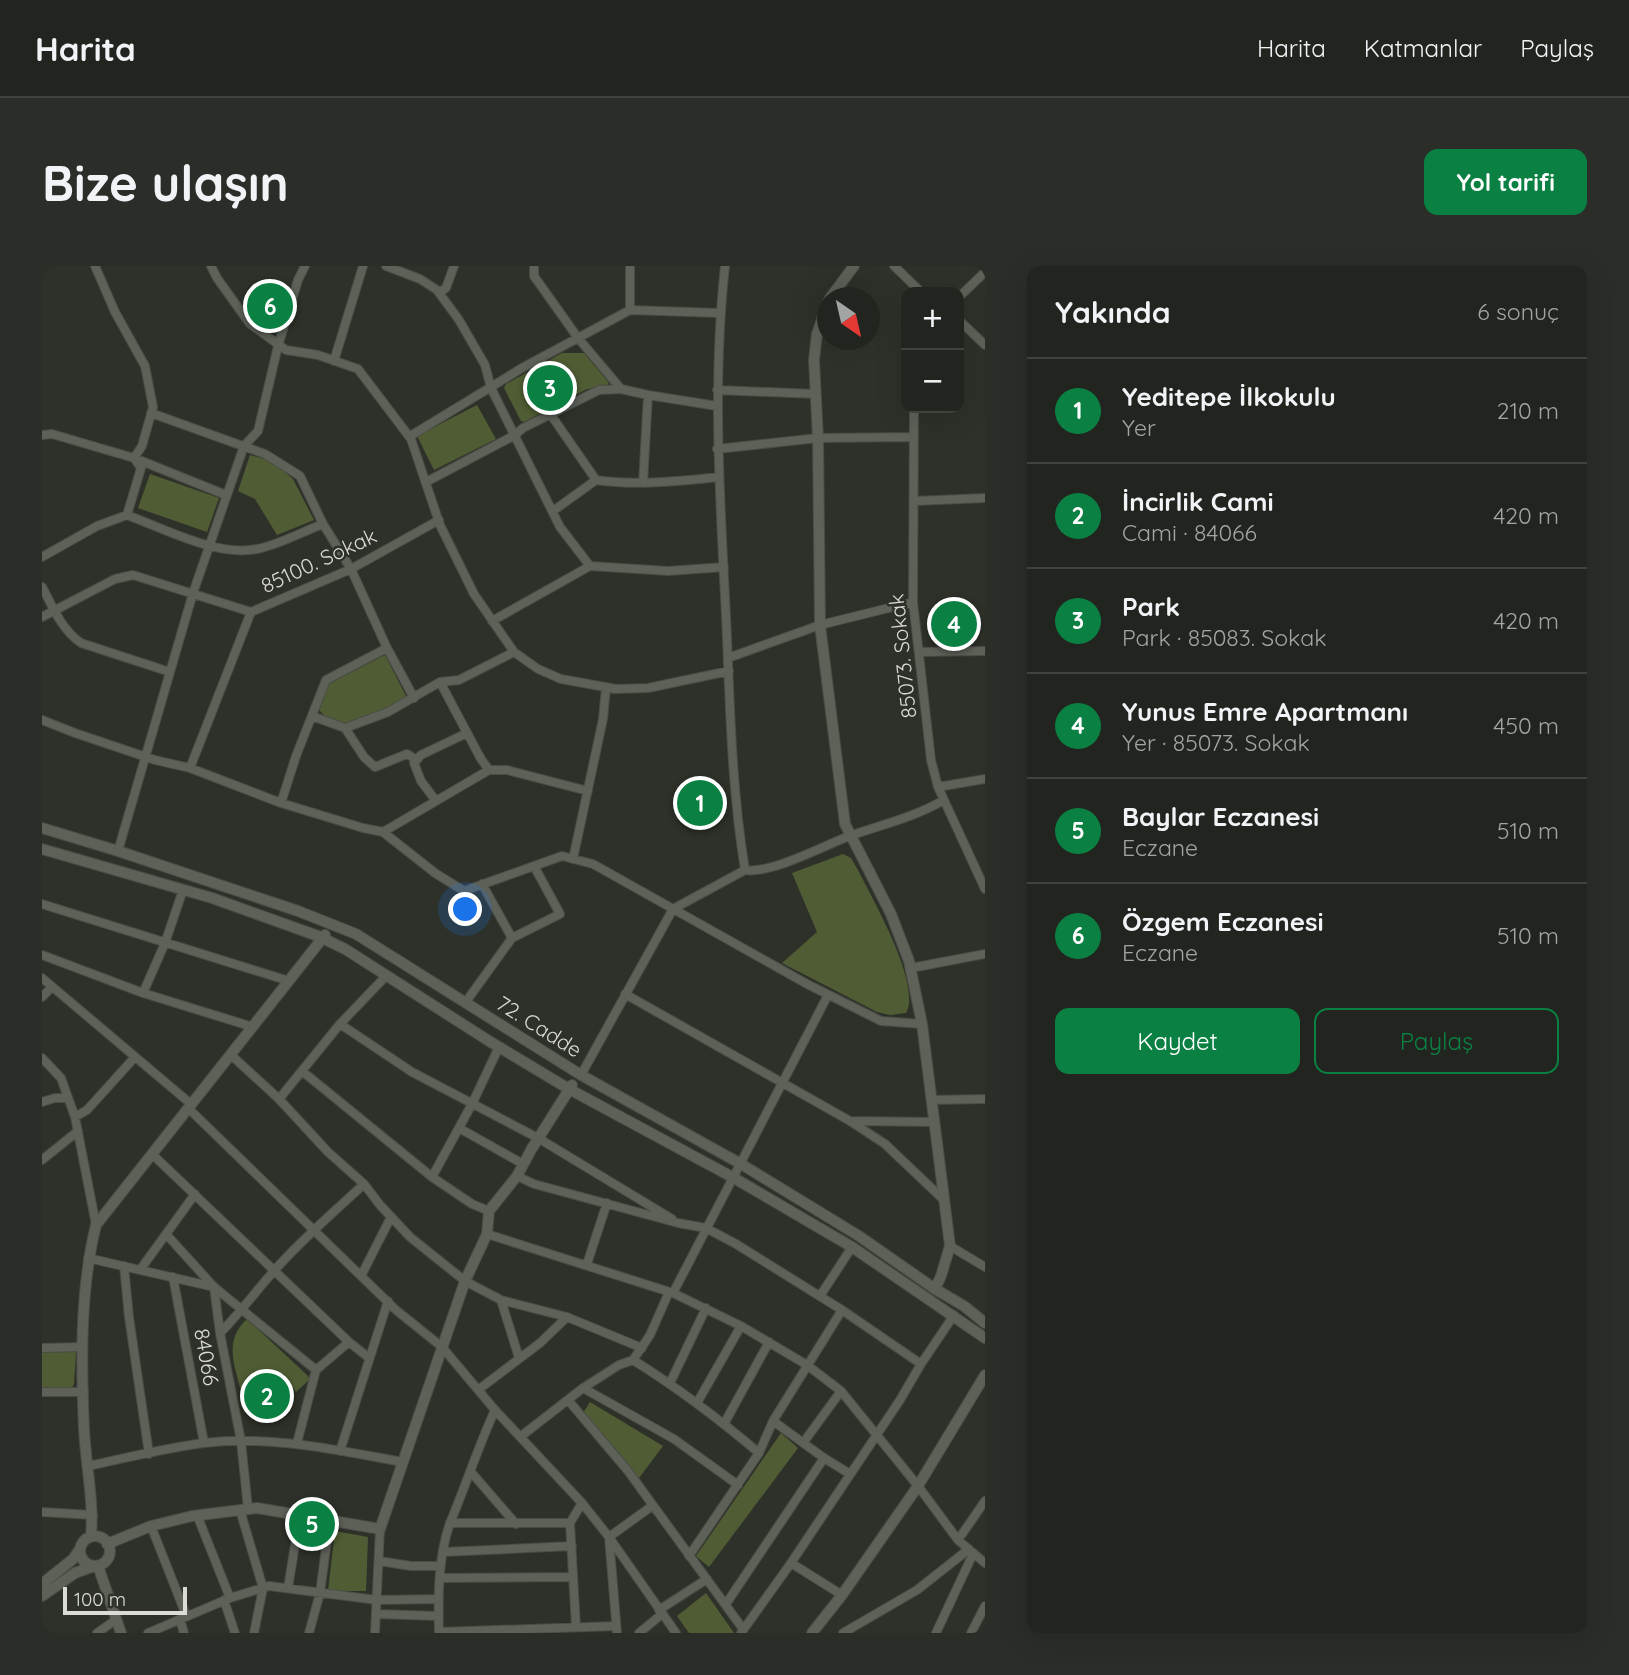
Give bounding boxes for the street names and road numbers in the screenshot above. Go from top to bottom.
street label: 85100. Sokak [257,522,381,598]
street label: 85073. Sokak [883,593,921,720]
street label: 72. Cadde [492,990,587,1063]
street label: 84066 [189,1326,225,1387]

